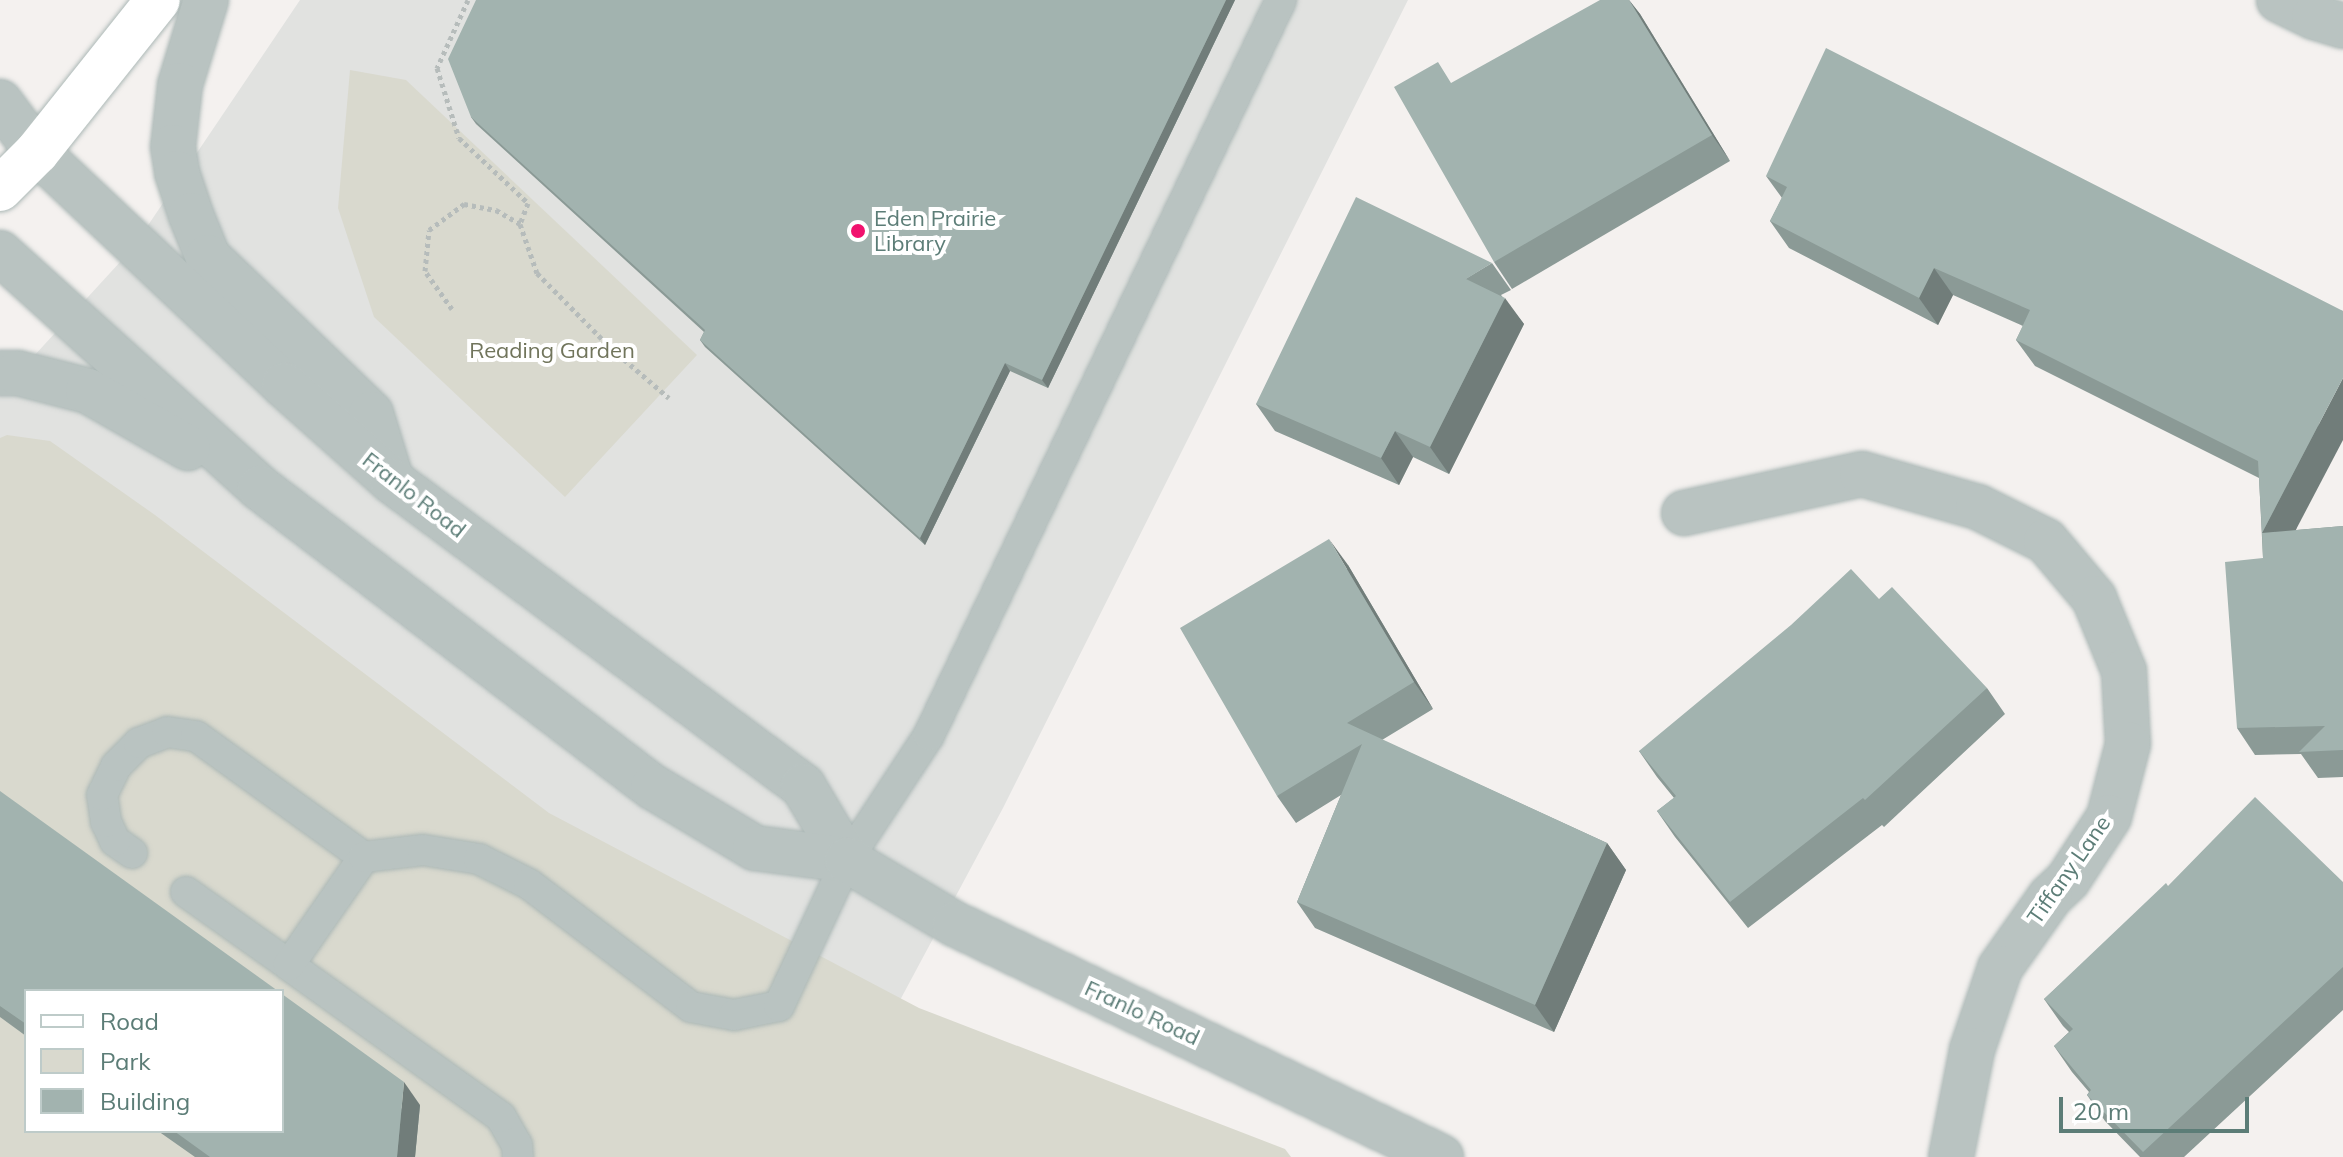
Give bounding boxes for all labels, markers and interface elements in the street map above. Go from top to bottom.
place label: Eden Prairie Library [874,205,996,256]
marker: Eden Prairie Library [849,222,867,240]
park label: Reading Garden [469,338,635,364]
street label: Franlo Road [357,447,471,543]
street label: Tiffany Lane [2022,811,2116,929]
street label: Franlo Road [1080,975,1204,1051]
legend [24,989,284,1133]
text: Road [100,1006,159,1036]
text: Park [100,1046,151,1076]
scale bar [2063,1081,2253,1131]
text: Building [100,1086,190,1116]
text: 20 m [2073,1096,2129,1126]

